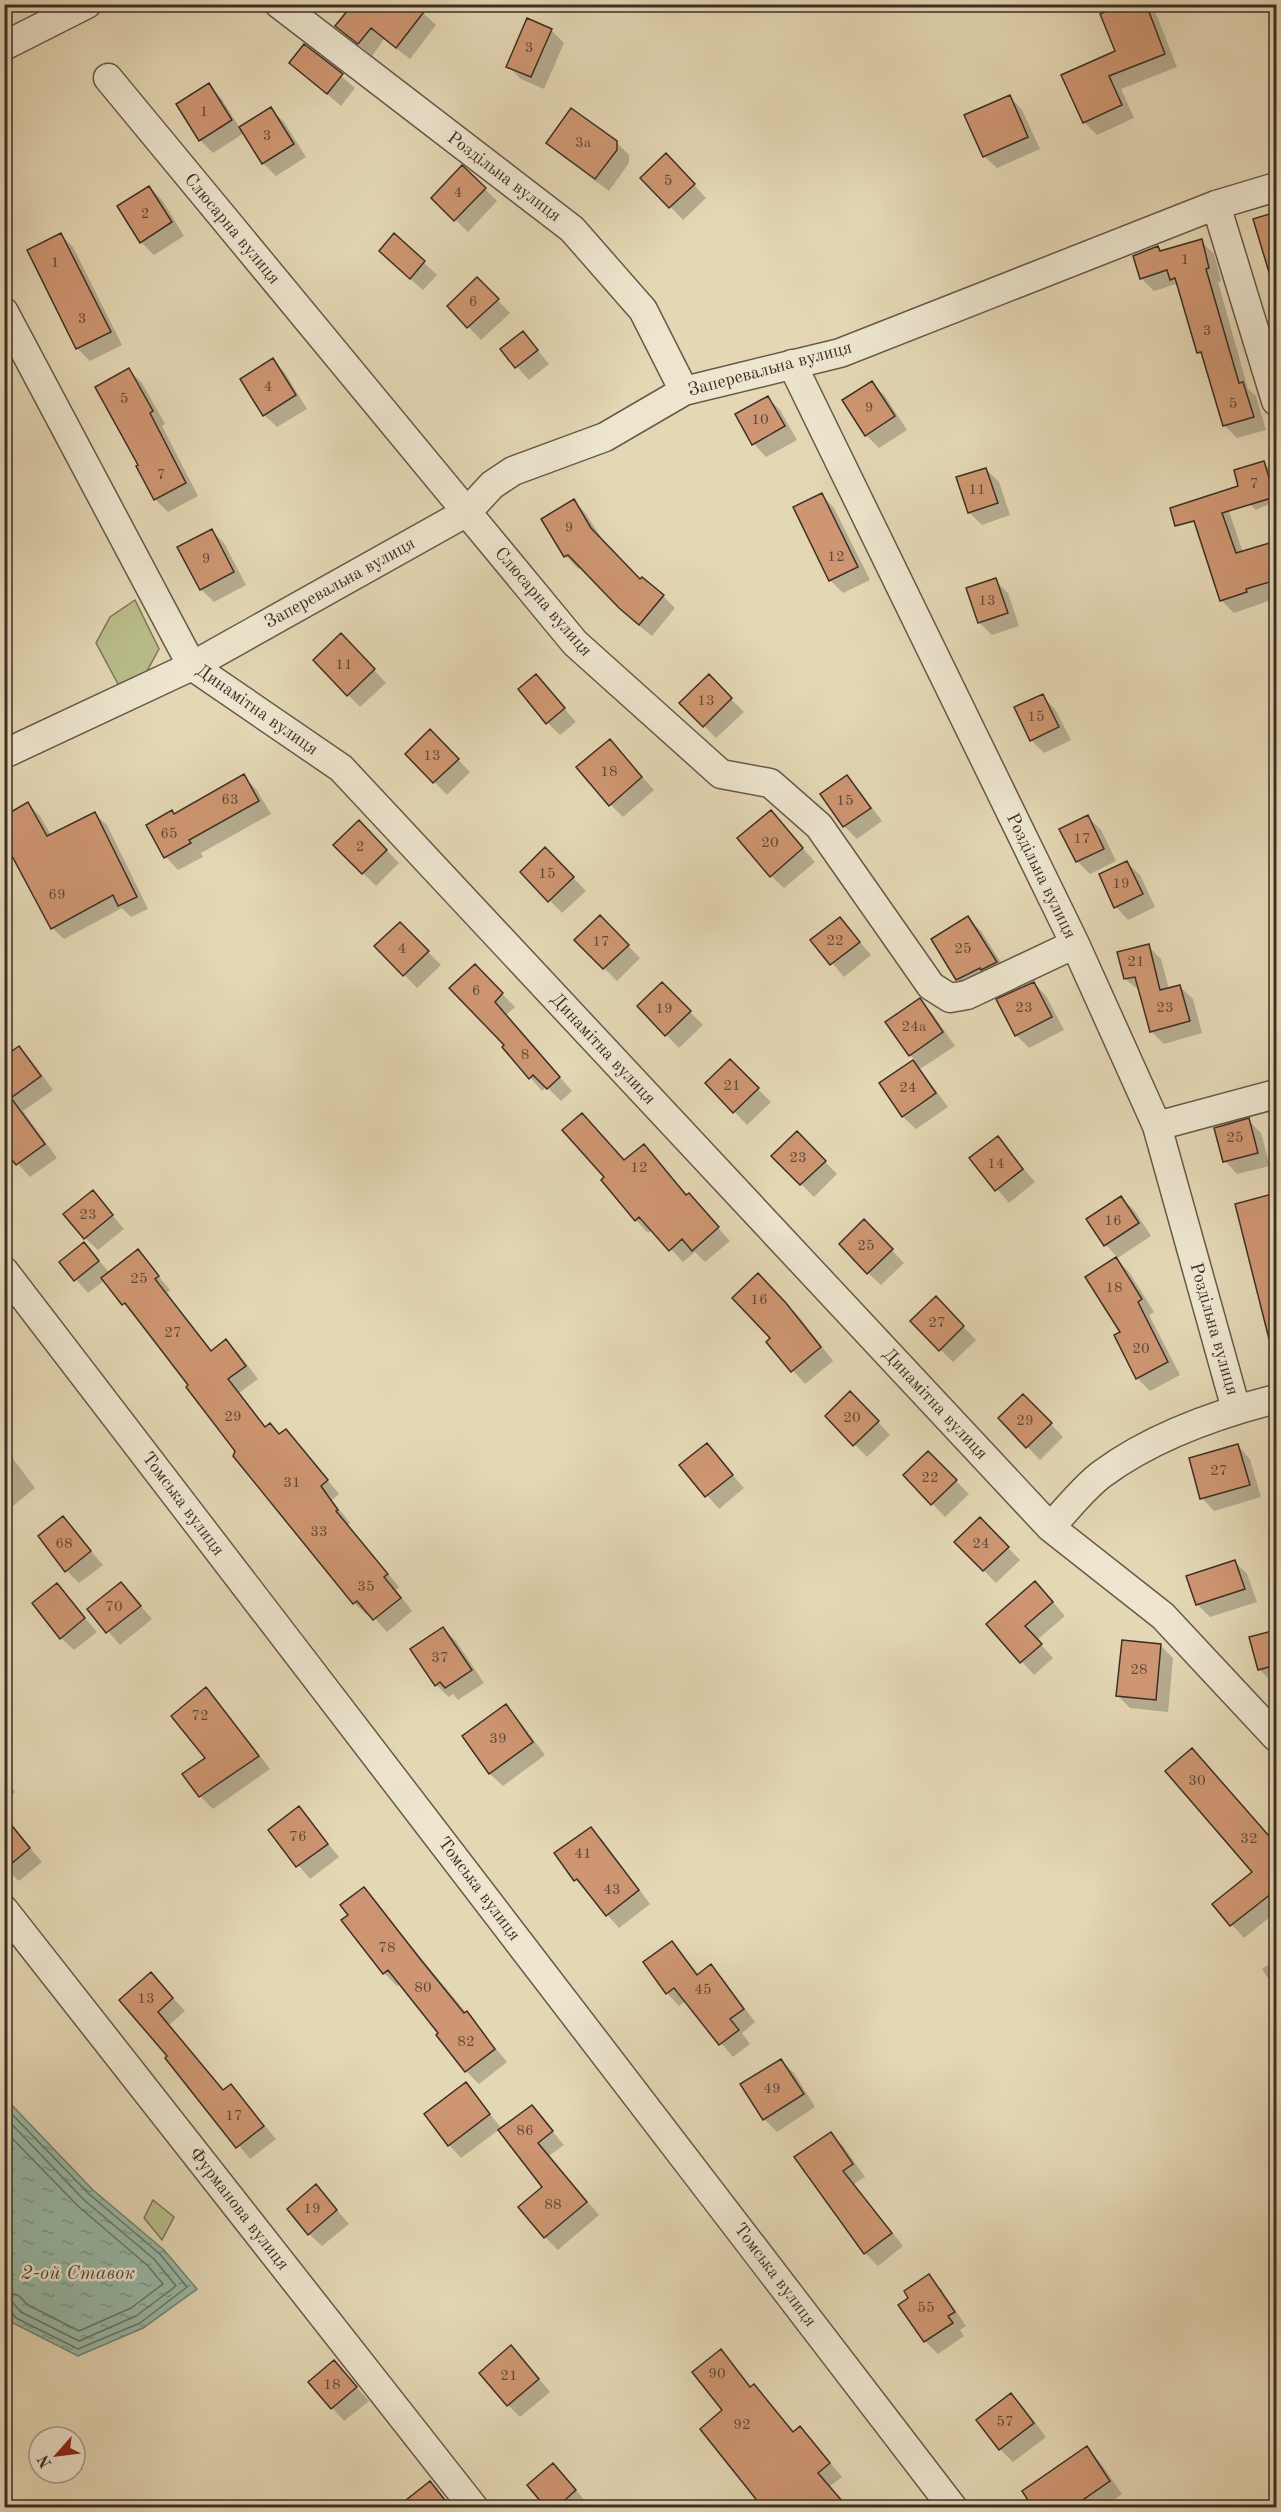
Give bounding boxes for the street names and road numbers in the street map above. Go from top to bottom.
street label: Роздільна вулиця [444,129,564,225]
street label: Слюсарна вулиця [181,170,283,288]
street label: Заперевальна вулиця [686,338,854,400]
street label: Заперевальна вулиця [262,534,418,632]
street label: Слюсарна вулиця [491,544,595,660]
street label: Динамітна вулиця [193,661,321,759]
street label: Роздільна вулиця [1003,810,1079,942]
street label: Динамітна вулиця [547,990,659,1108]
street label: Роздільна вулиця [1186,1261,1242,1397]
street label: Динамітна вулиця [879,1345,991,1463]
street label: Томська вулиця [138,1449,228,1559]
street label: Томська вулиця [434,1834,524,1944]
street label: Фурманова вулиця [186,2144,292,2274]
street label: Томська вулиця [730,2220,820,2330]

